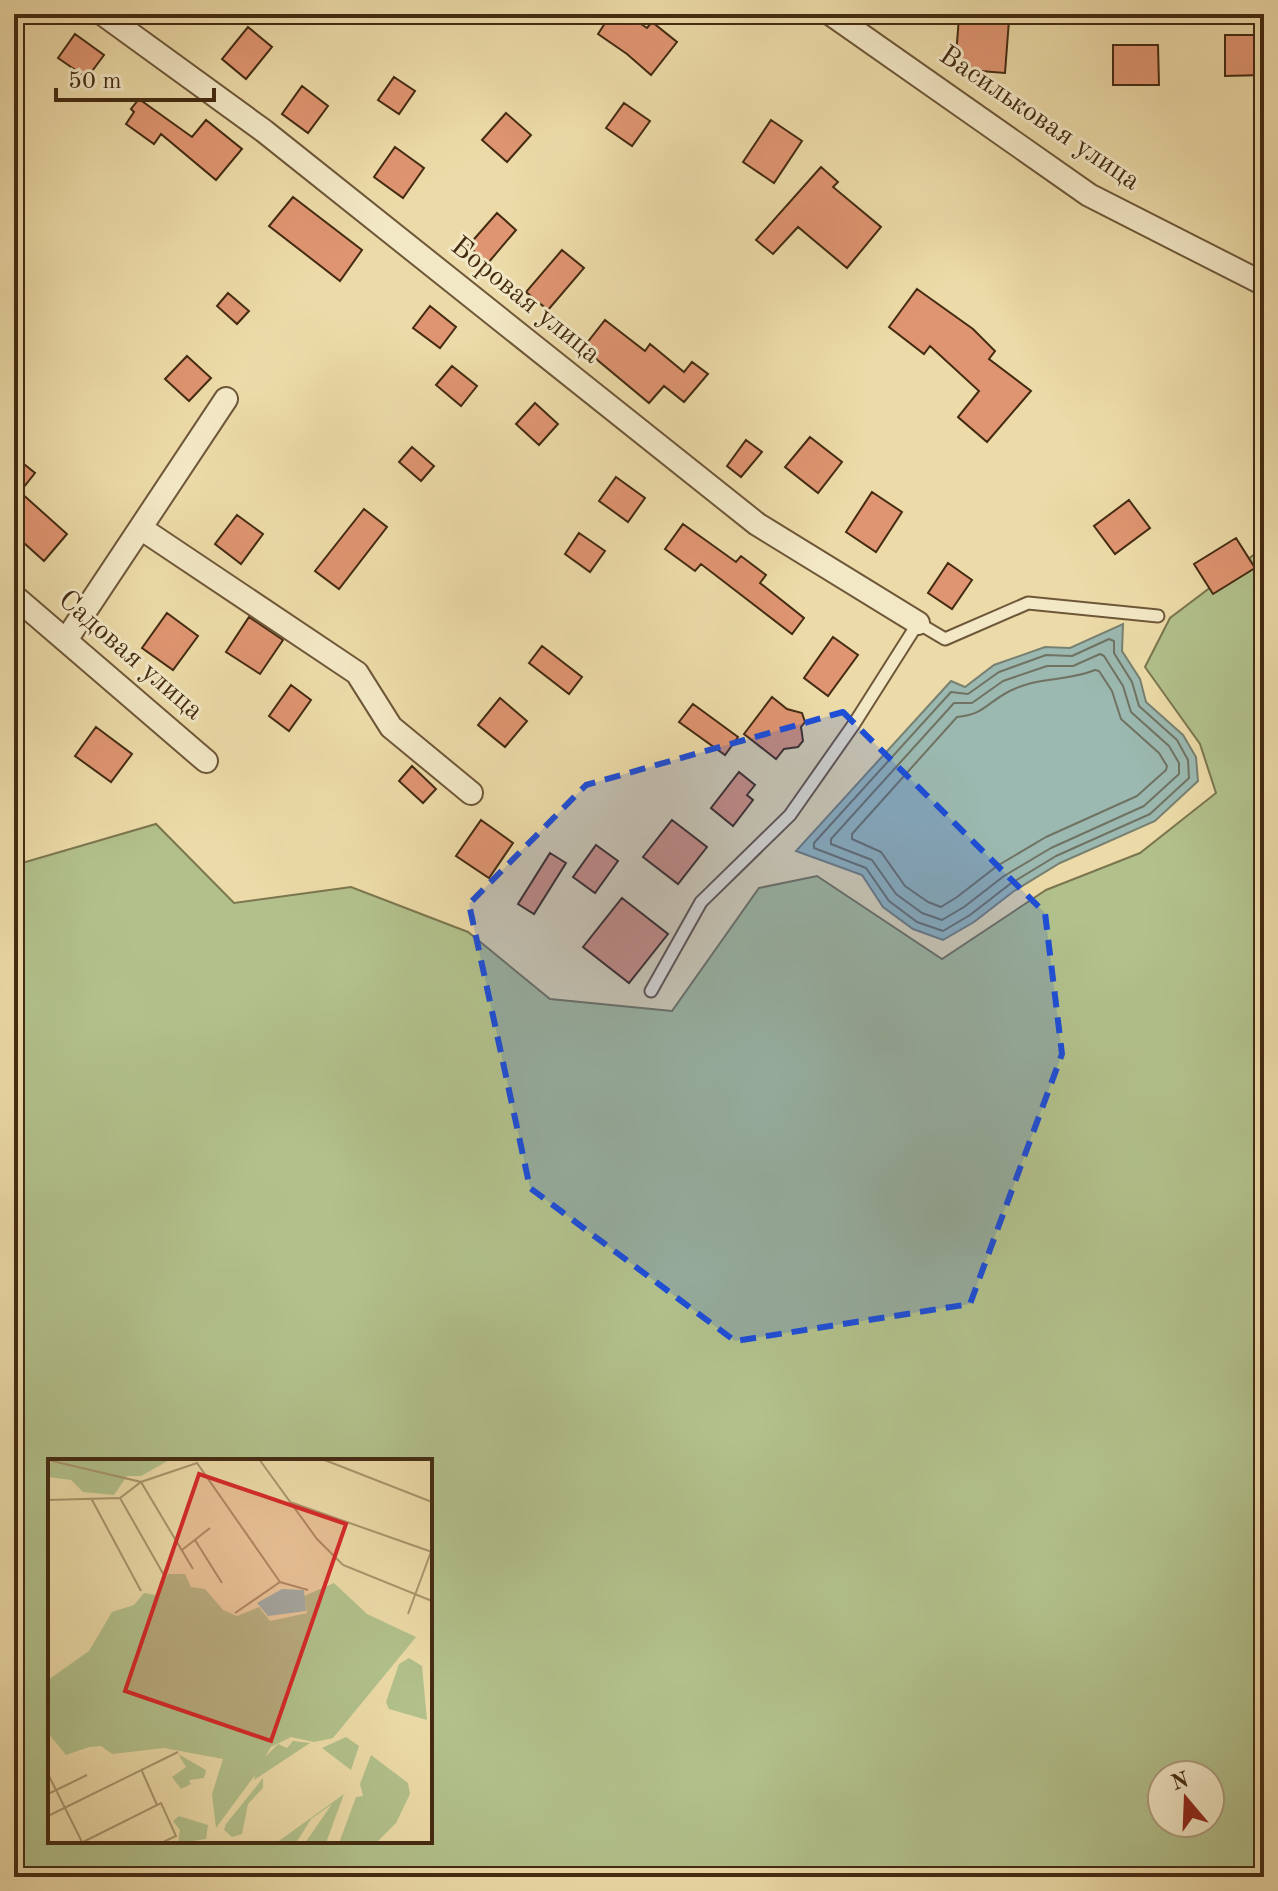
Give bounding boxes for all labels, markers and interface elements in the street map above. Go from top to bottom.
street label: Васильковая улица [934,42,1145,197]
scale bar [56,52,214,102]
text: 50 m [68,70,122,94]
street label: Боровая улица [445,232,605,370]
street label: Садовая улица [52,586,208,726]
inset map [48,1459,432,1843]
north arrow [1146,1759,1226,1839]
text: N [1169,1769,1192,1795]

